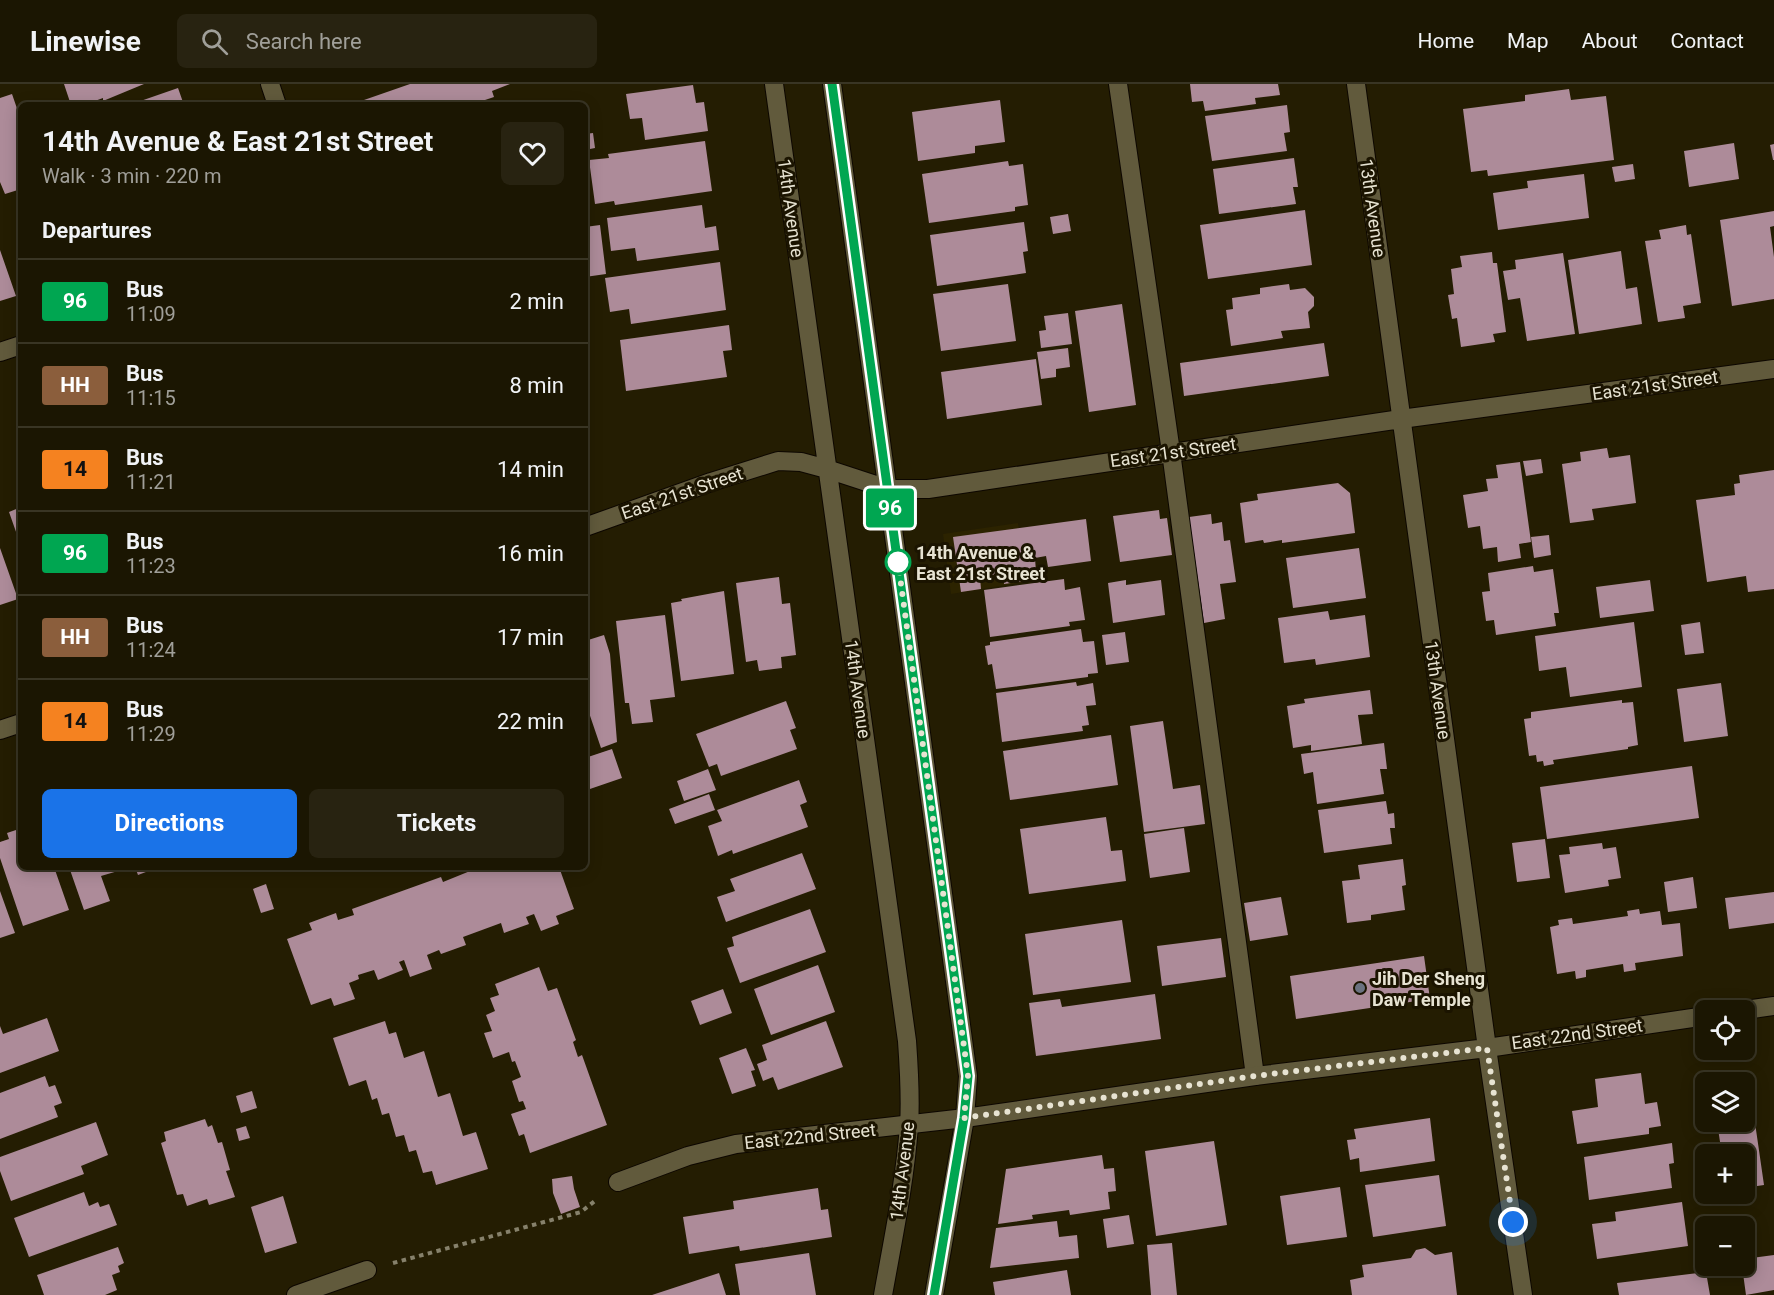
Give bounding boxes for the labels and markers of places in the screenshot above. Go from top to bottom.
place label: 14th Avenue & East 21st Street [916,542,1045,584]
marker: 14th Avenue & East 21st Street [885,549,911,575]
place label: Jih Der Sheng Daw Temple [1372,968,1485,1010]
marker: Jih Der Sheng Daw Temple [1353,981,1367,995]

